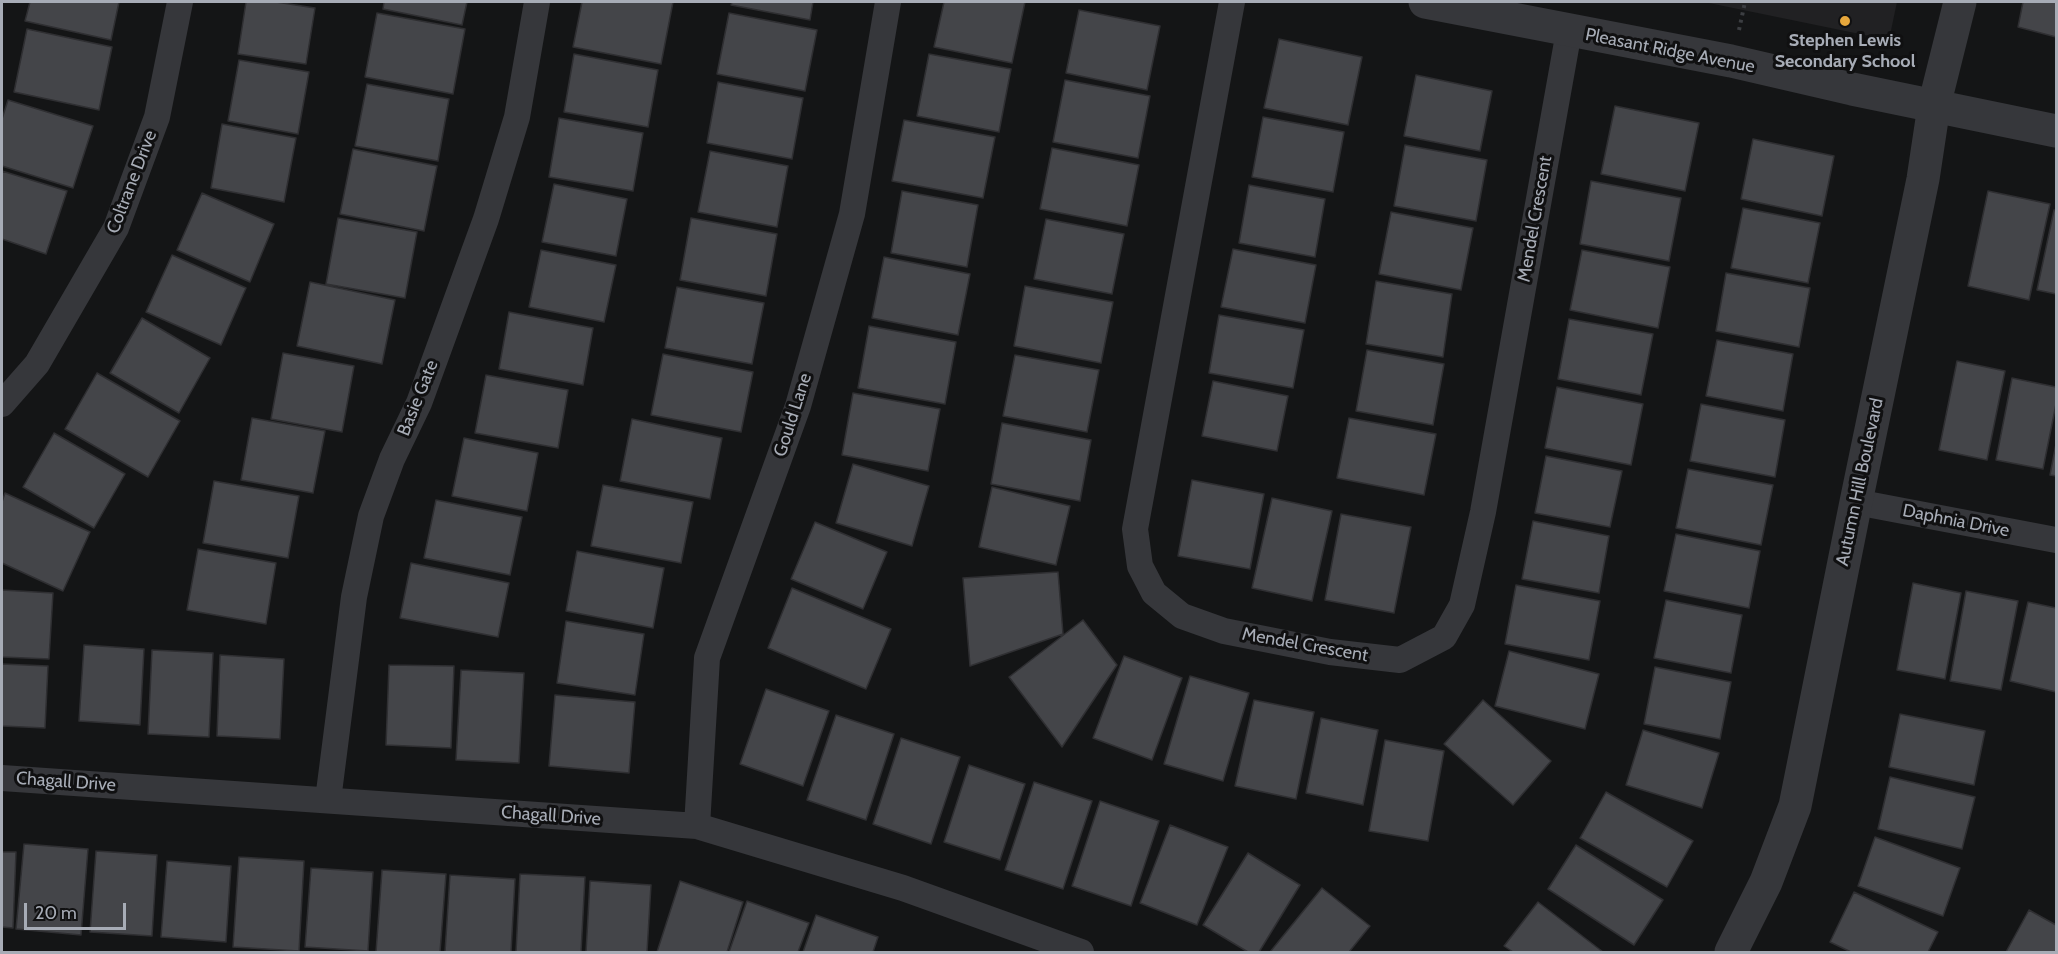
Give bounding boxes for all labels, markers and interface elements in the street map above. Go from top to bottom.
marker: Stephen Lewis Secondary School [1838,14,1852,28]
street label: Pleasant Ridge Avenue [1583,24,1757,78]
place label: Stephen Lewis Secondary School [1775,30,1915,72]
street label: Coltrane Drive [102,127,162,237]
street label: Mendel Crescent [1513,154,1557,284]
street label: Basie Gate [393,357,443,439]
street label: Gould Lane [769,371,817,459]
street label: Autumn Hill Boulevard [1832,396,1888,568]
street label: Daphnia Drive [1901,500,2011,542]
street label: Mendel Crescent [1240,623,1370,667]
street label: Chagall Drive [15,768,117,796]
street label: Chagall Drive [500,802,602,830]
scale bar [27,891,129,929]
text: 20 m [35,902,77,924]

